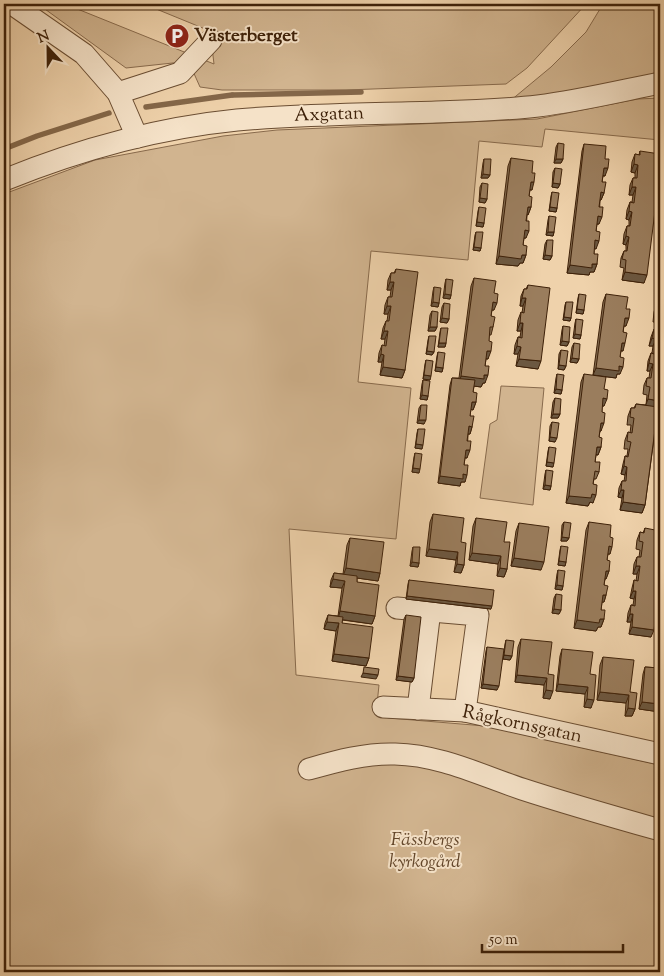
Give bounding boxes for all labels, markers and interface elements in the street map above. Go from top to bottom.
north arrow [22,22,72,72]
parking icon: Västerberget [164,23,190,49]
place label: Västerberget [194,23,298,50]
text: N [35,26,53,49]
street label: Axgatan [294,100,364,130]
street label: Rågkornsgatan [460,699,584,751]
park label: Fässbergs kyrkogård [389,827,461,876]
scale bar [482,921,623,953]
text: 50 m [488,930,518,951]

